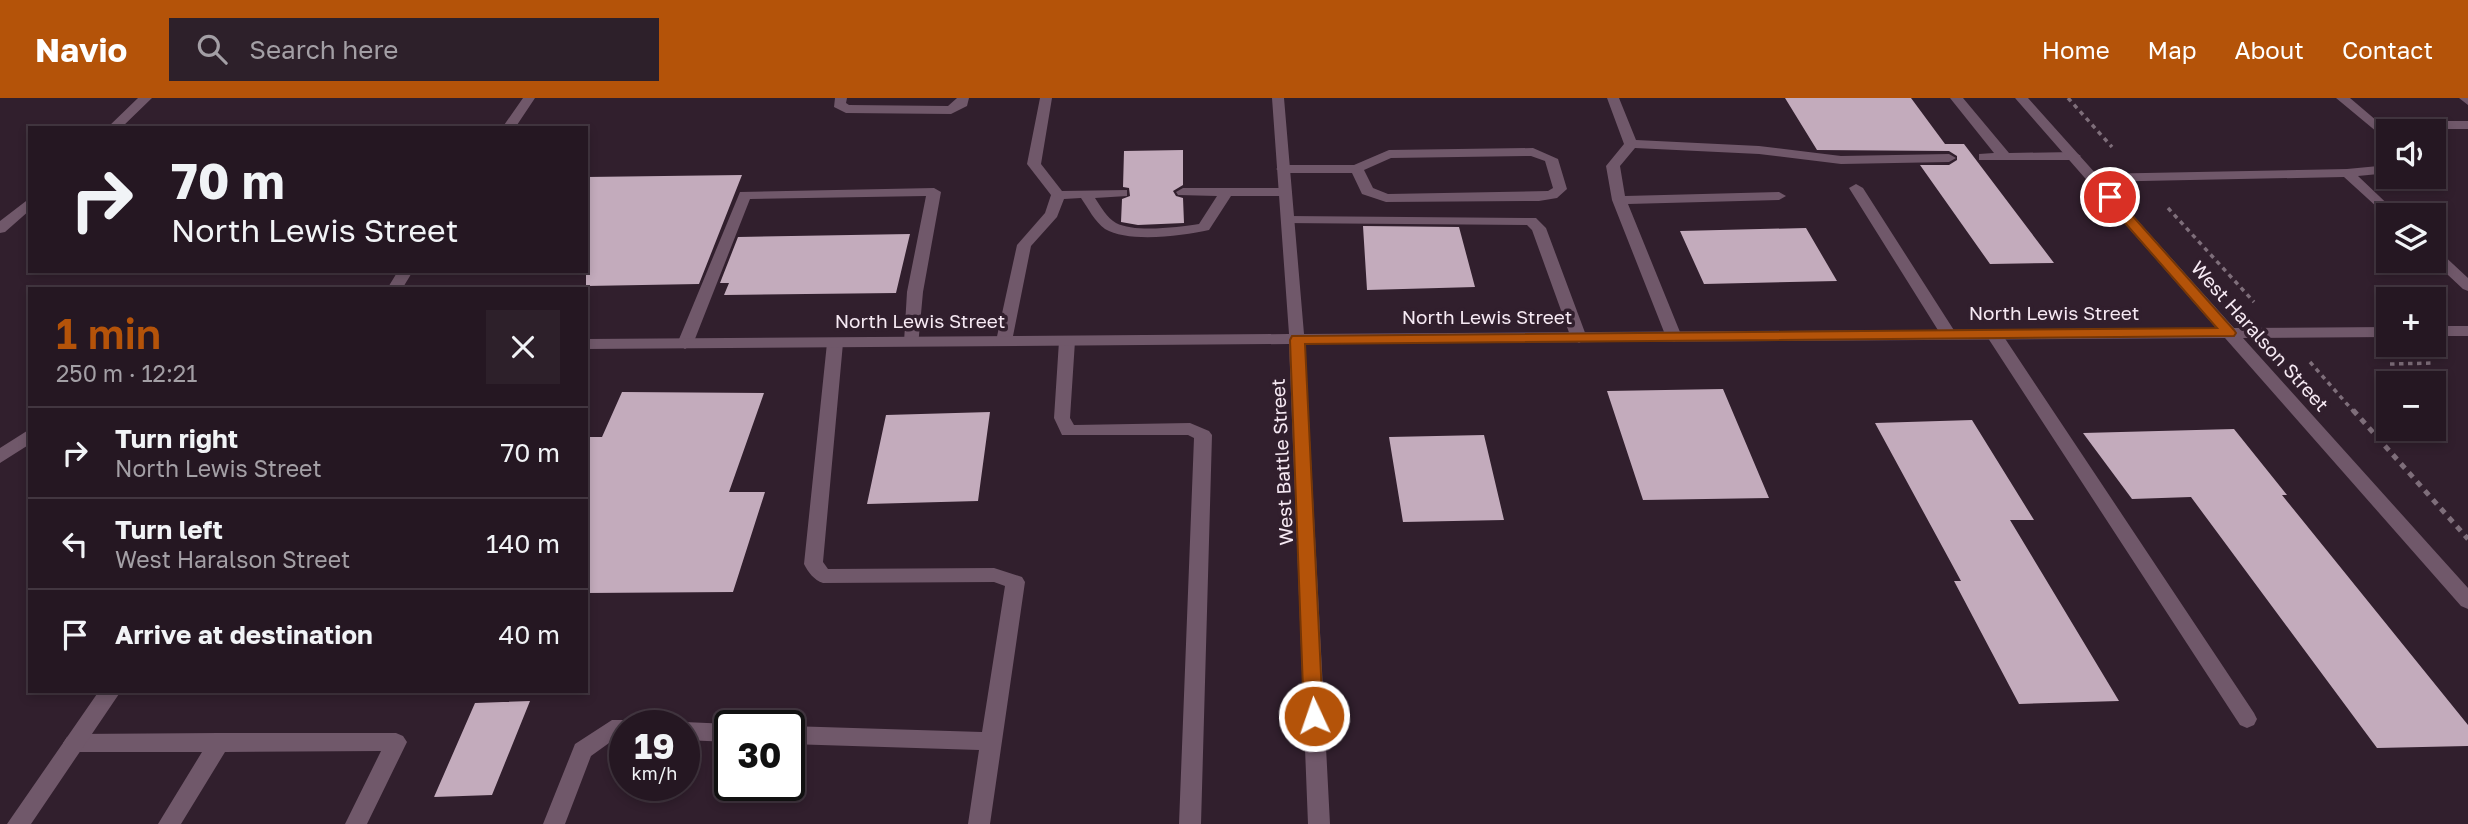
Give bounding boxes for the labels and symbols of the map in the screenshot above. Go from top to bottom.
pin [2080,167,2140,227]
street label: West Haralson Street [2187,256,2334,416]
street label: North Lewis Street [1969,301,2139,324]
street label: North Lewis Street [1402,305,1572,328]
street label: North Lewis Street [835,309,1005,332]
street label: West Battle Street [1266,378,1297,546]
position arrow [1277,679,1351,753]
speed limit sign: 30 [714,710,805,801]

